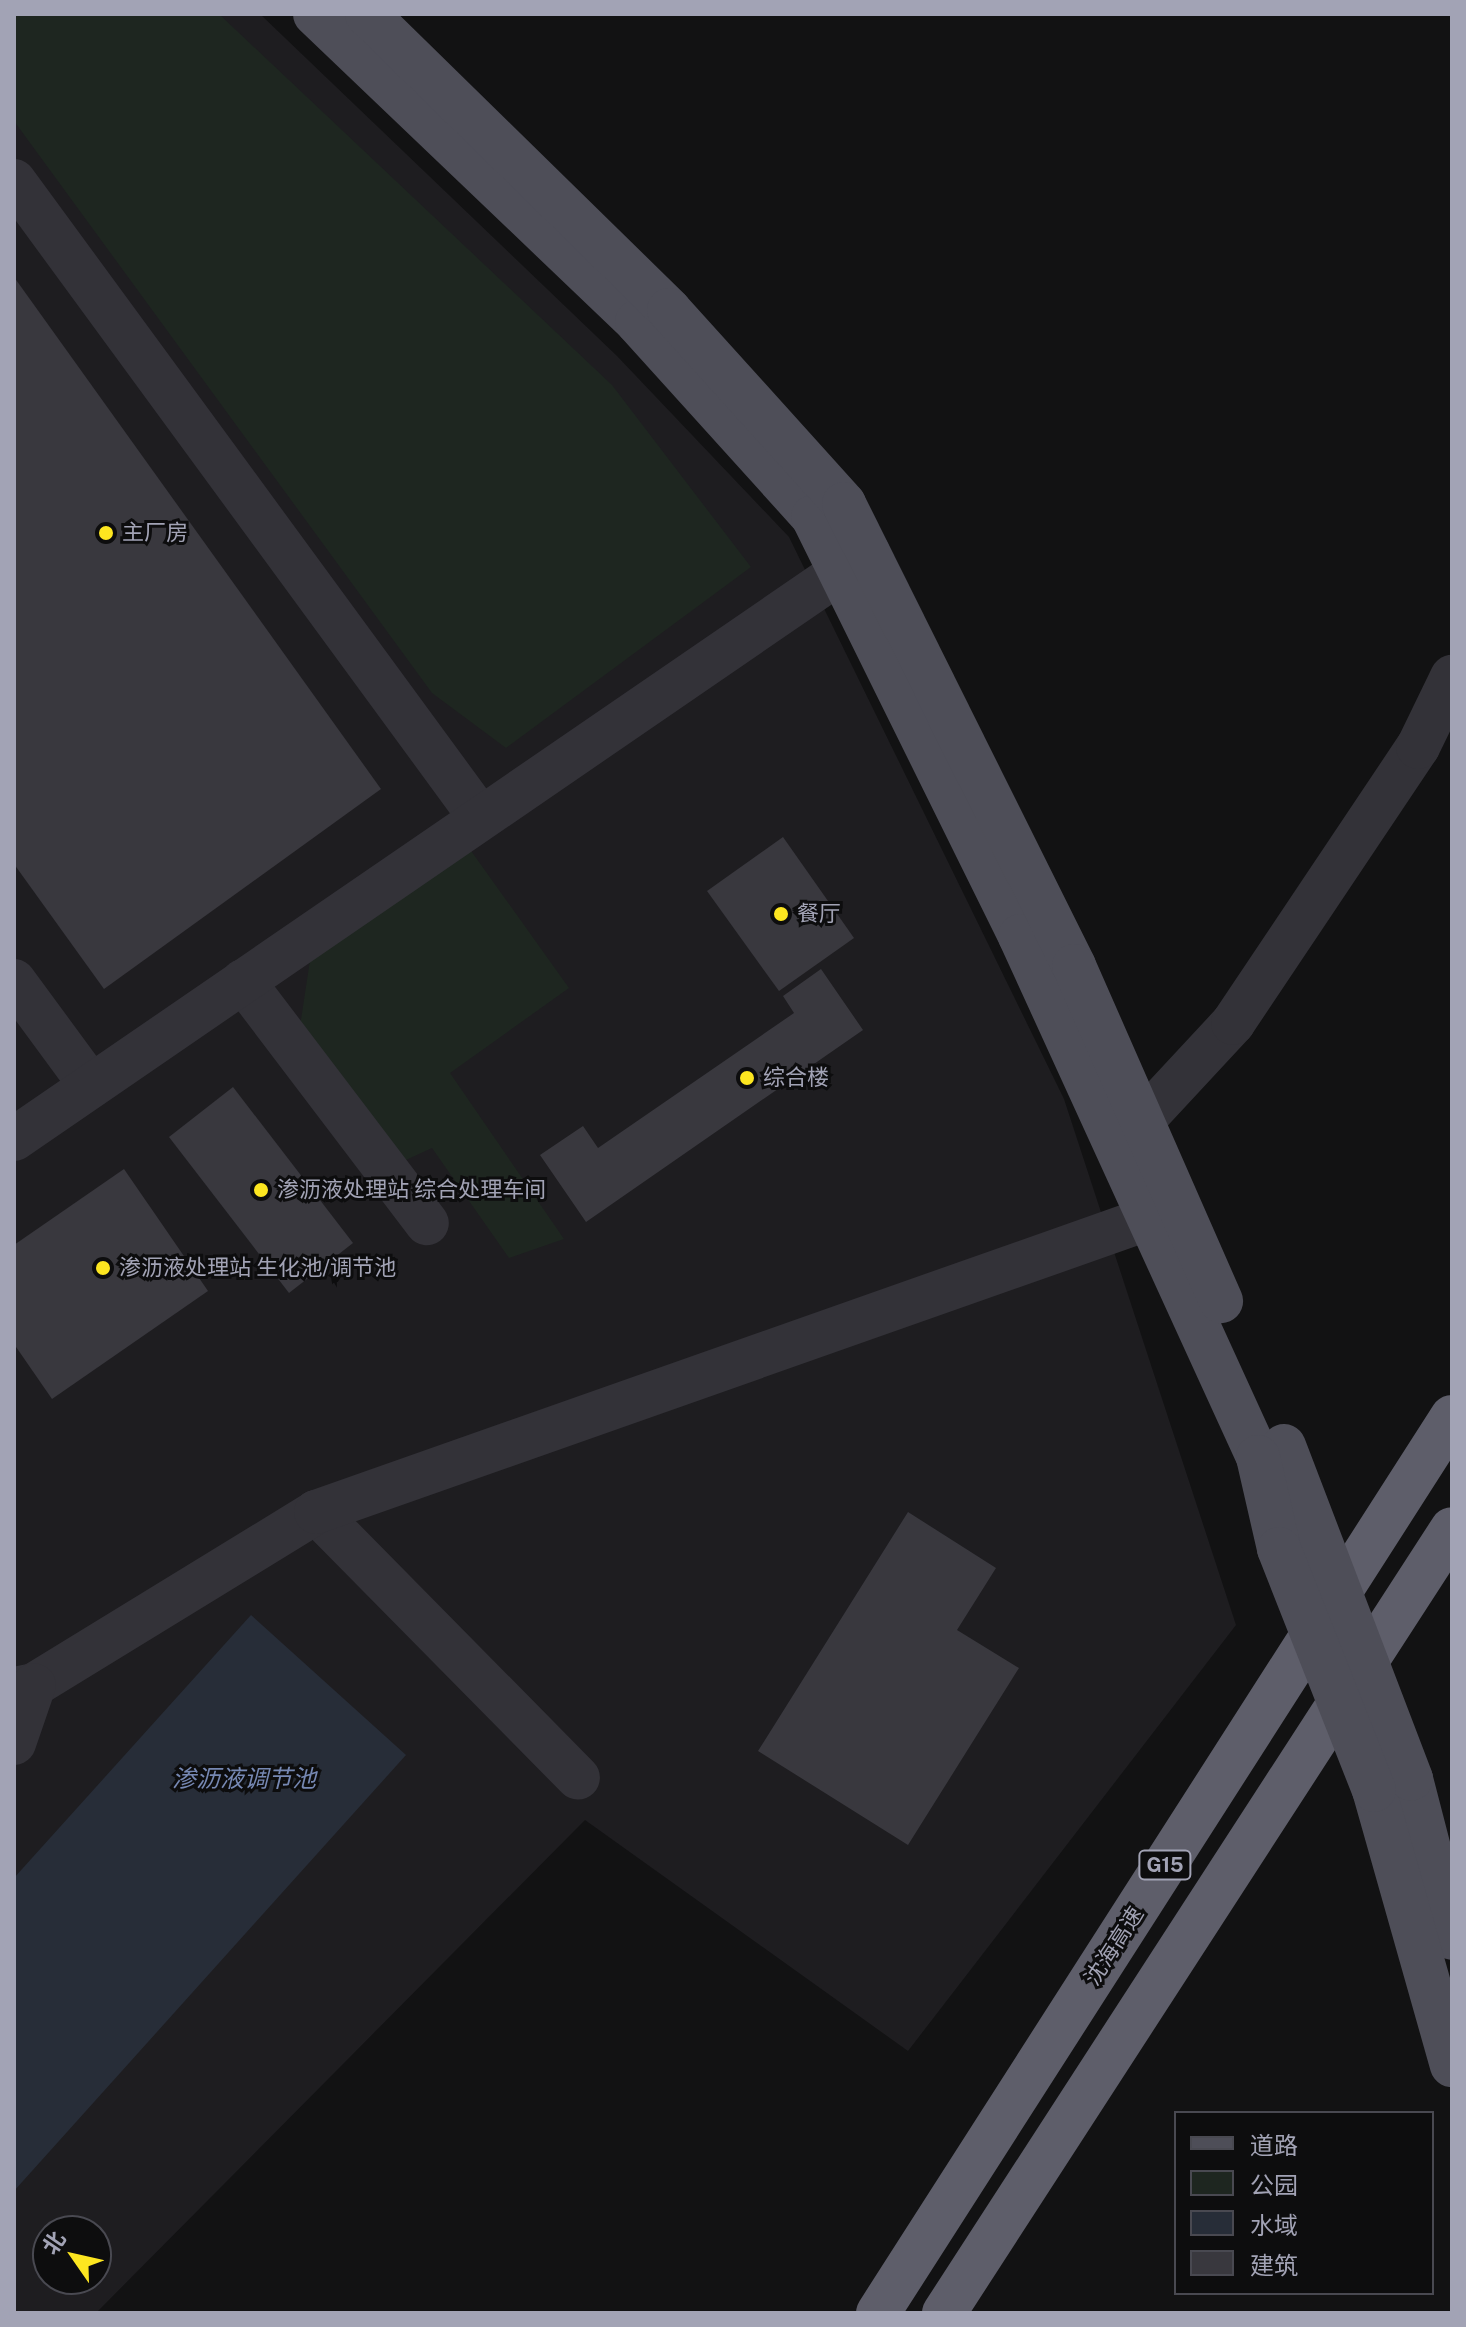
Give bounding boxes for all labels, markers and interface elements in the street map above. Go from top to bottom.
place label: 主厂房 [122,520,188,546]
marker: 主厂房 [97,524,115,542]
place label: 餐厅 [797,901,841,927]
marker: 餐厅 [772,905,790,923]
place label: 综合楼 [763,1065,829,1091]
marker: 综合楼 [738,1069,756,1087]
place label: 渗沥液处理站 综合处理车间 [277,1177,546,1203]
marker: 渗沥液处理站 综合处理车间 [252,1181,270,1199]
place label: 渗沥液处理站 生化池/调节池 [119,1255,396,1281]
marker: 渗沥液处理站 生化池/调节池 [94,1259,112,1277]
water label: 渗沥液调节池 [172,1765,316,1793]
road number: G15 [1137,1849,1193,1881]
street label: 沈海高速 [1079,1902,1149,1990]
legend [1174,2111,1434,2295]
text: 道路 [1250,2131,1298,2159]
text: 公园 [1250,2171,1298,2199]
text: 水域 [1250,2211,1298,2239]
north arrow [32,2215,112,2295]
text: 北 [37,2226,71,2259]
text: 建筑 [1250,2251,1298,2279]

